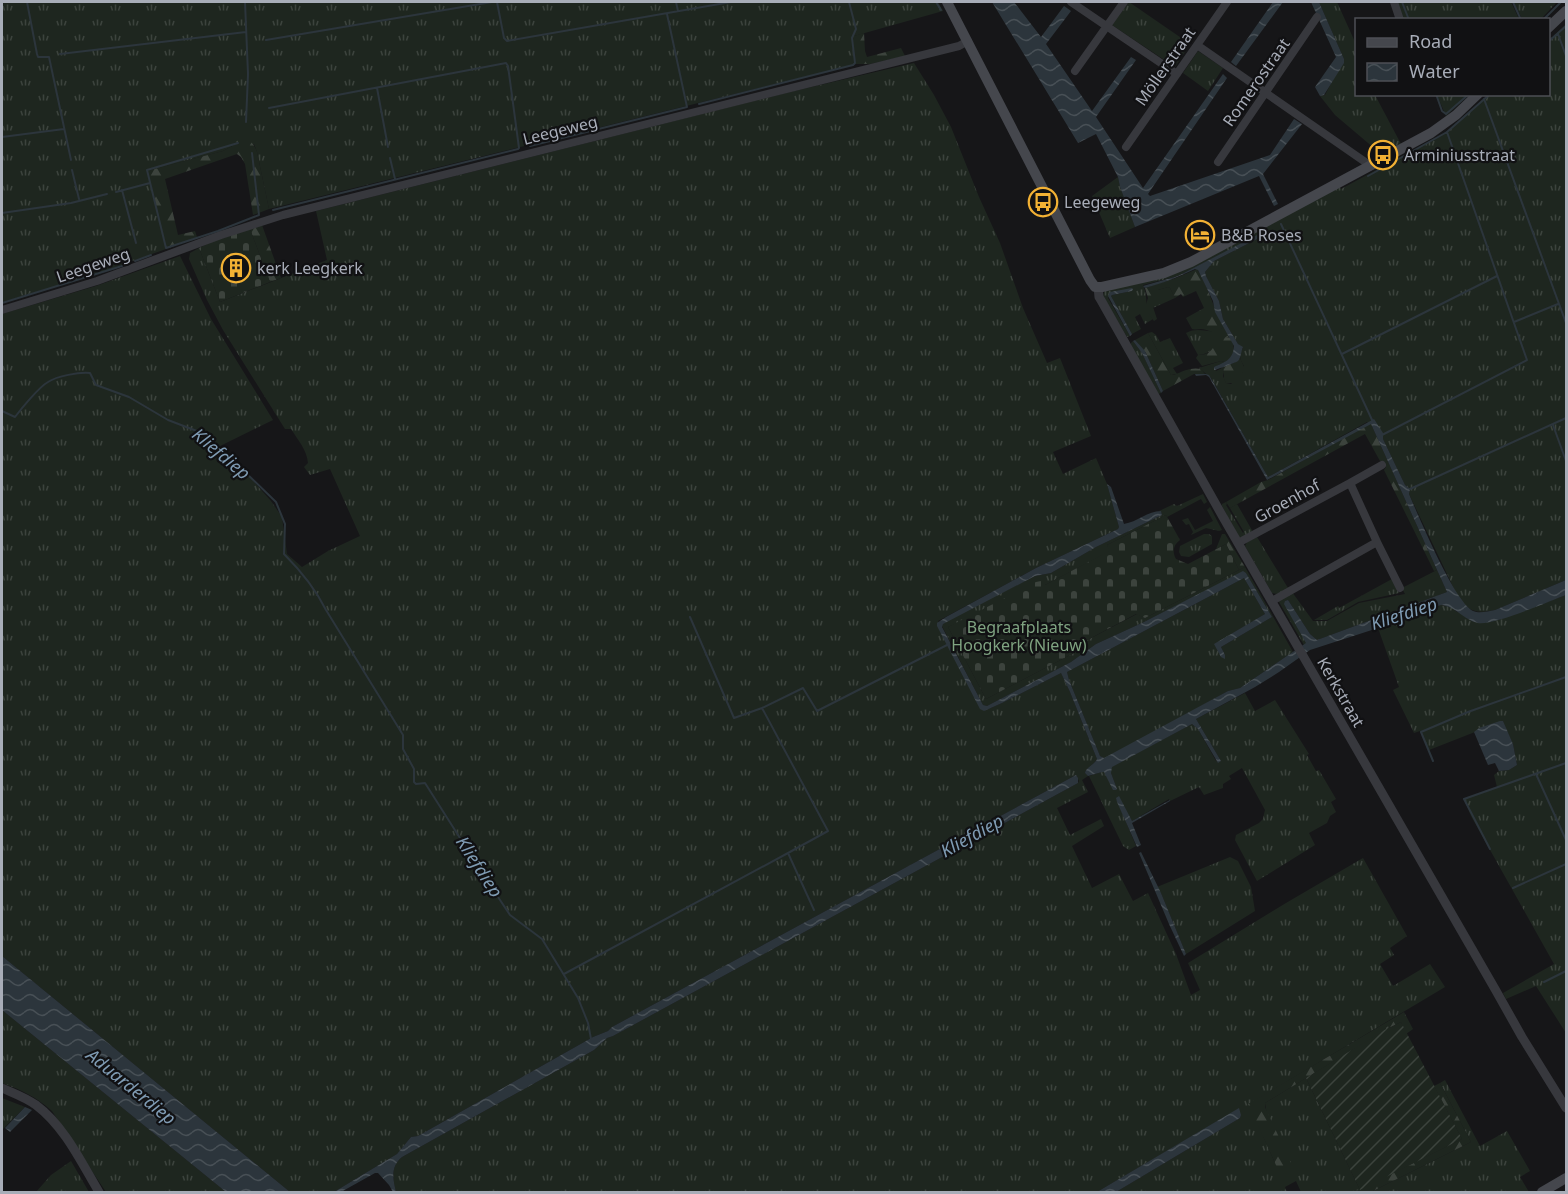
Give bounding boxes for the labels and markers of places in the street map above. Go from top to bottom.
bus stop icon: Arminiusstraat [1367,139,1399,171]
place label: Arminiusstraat [1404,144,1515,166]
bus stop icon: Leegeweg [1027,186,1059,218]
place label: Leegeweg [1064,191,1140,213]
hotel icon: B&B Roses [1184,219,1216,251]
place label: B&B Roses [1221,224,1302,246]
building icon: kerk Leegkerk [220,252,252,284]
place label: kerk Leegkerk [257,257,363,279]

